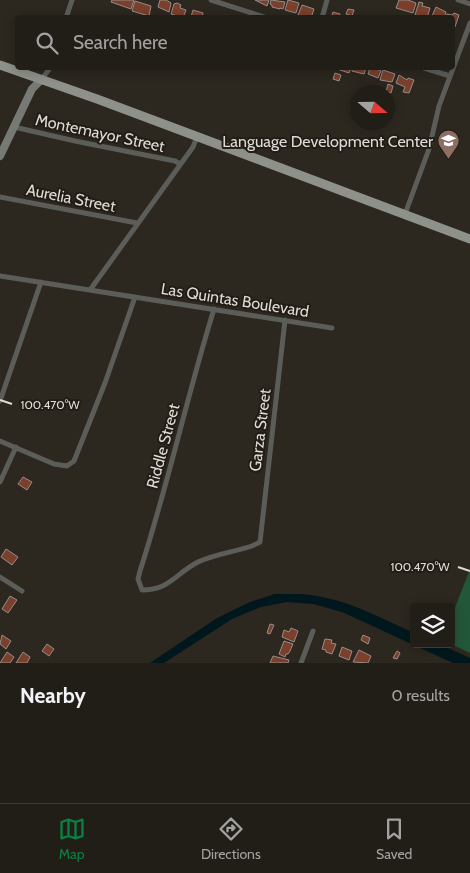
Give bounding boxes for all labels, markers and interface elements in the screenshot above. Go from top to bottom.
search box [15,15,455,70]
icon: search [33,29,61,57]
text: Search here [73,31,167,54]
north arrow [350,85,395,130]
street label: Montemayor Street [34,110,167,156]
school or university icon: Language Development Center [437,129,461,160]
place label: Language Development Center [222,132,434,151]
street label: Aurelia Street [25,180,118,216]
street label: Las Quintas Boulevard [160,279,310,321]
street label: Garza Street [245,387,275,473]
text: 100.470°W [20,397,80,412]
street label: Riddle Street [143,401,184,491]
text: 100.470°W [390,559,450,574]
map controls [410,603,455,648]
button: layers [410,603,455,648]
text: Nearby [20,683,86,708]
text: 0 results [391,686,450,705]
tab: Map [58,815,86,863]
tab: Directions [201,815,261,863]
tab: Saved [376,815,412,863]

